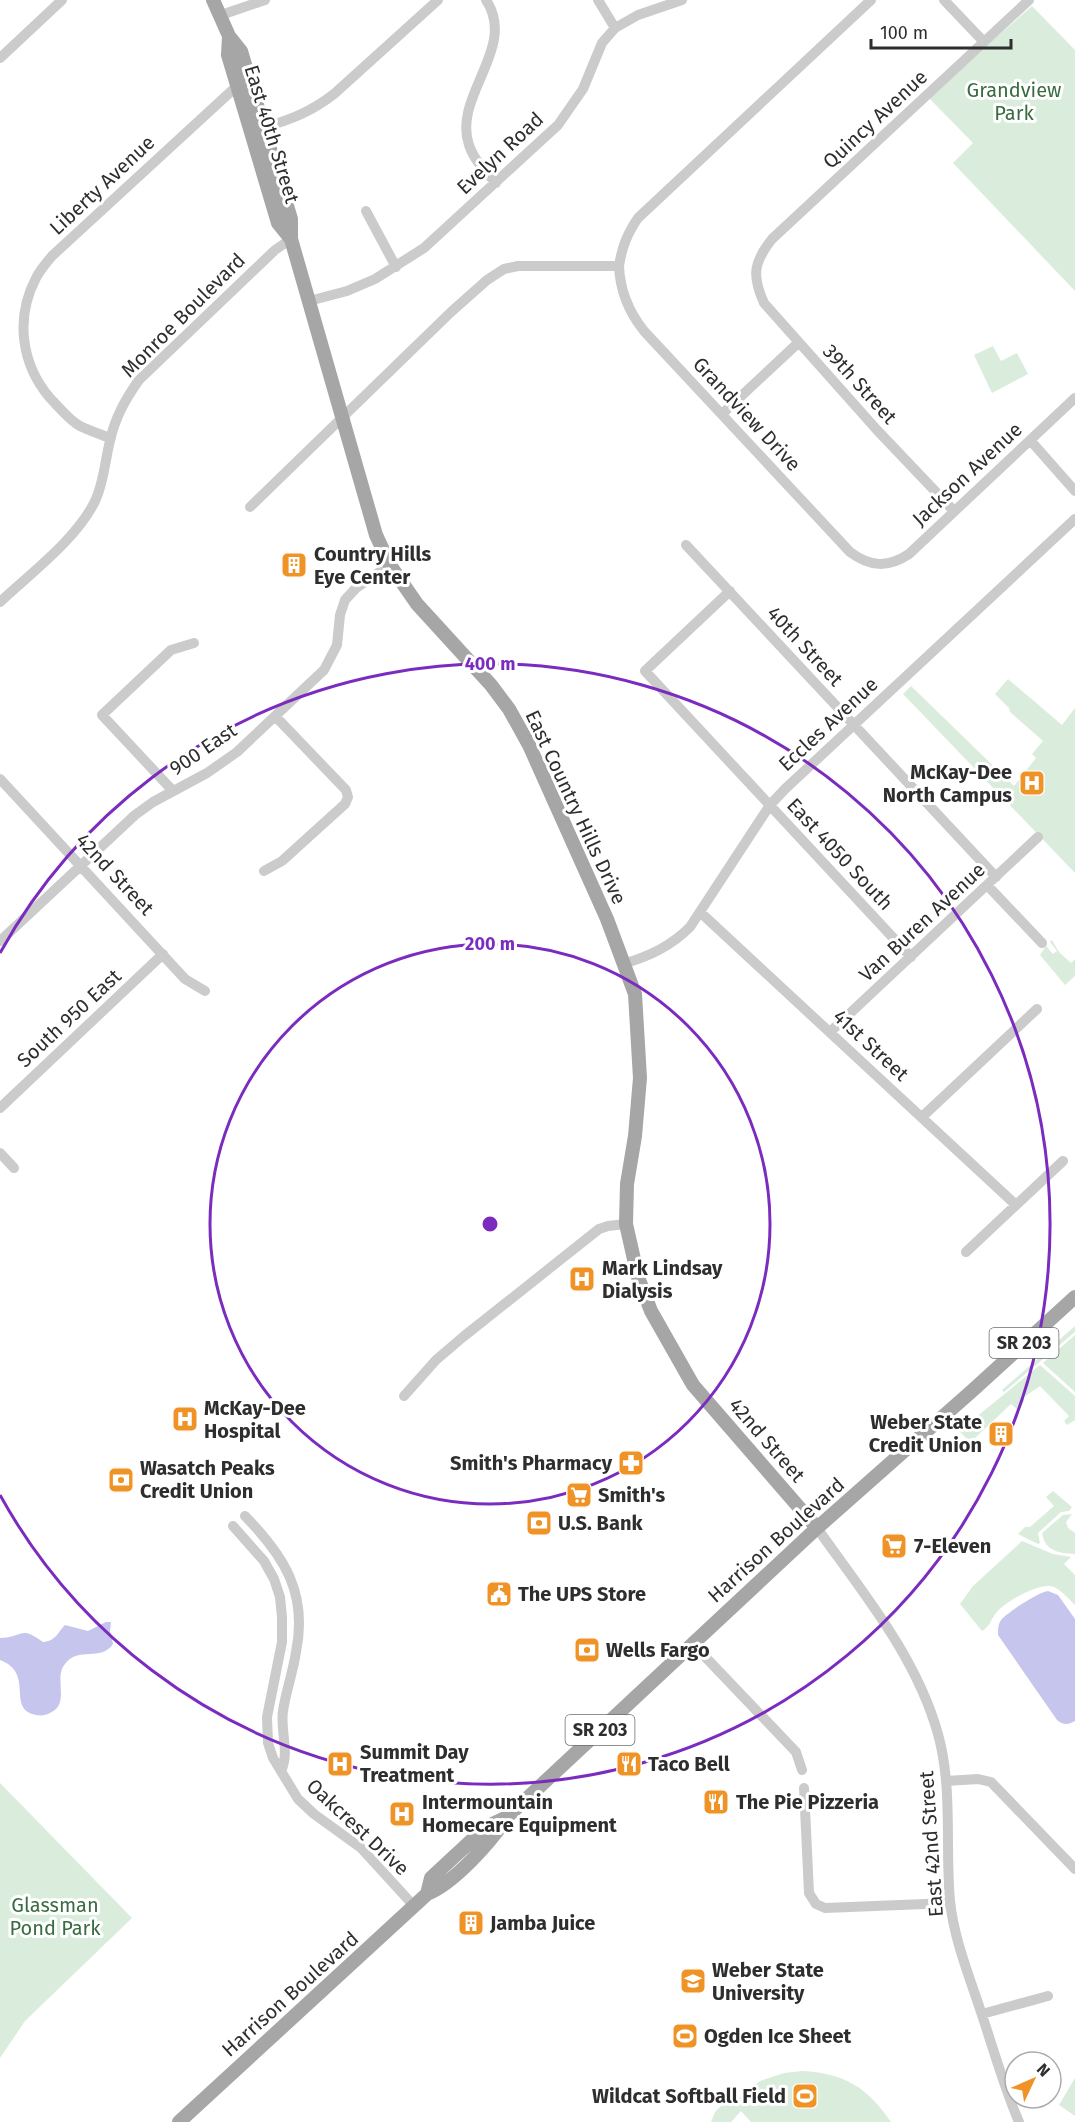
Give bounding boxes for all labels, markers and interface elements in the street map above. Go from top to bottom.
scale bar [871,12,1010,50]
text: 100 m [880,22,928,44]
street label: East 40th Street [240,62,305,207]
street label: Quincy Avenue [818,65,932,173]
park label: Grandview Park [967,78,1061,125]
street label: Evelyn Road [452,107,548,199]
street label: Liberty Avenue [45,130,159,240]
street label: Monroe Boulevard [116,248,250,382]
street label: 39th Street [818,339,902,429]
street label: Grandview Drive [688,352,806,476]
street label: Jackson Avenue [907,417,1027,531]
place label: Country Hills Eye Center [314,542,431,589]
building icon: Country Hills Eye Center [279,550,309,580]
street label: 40th Street [762,601,849,691]
text: 400 m [465,653,515,675]
street label: Eccles Avenue [773,672,883,776]
street label: East Country Hills Drive [520,706,632,908]
street label: 900 East [165,717,242,780]
place label: McKay-Dee North Campus [883,760,1012,807]
hospital icon: McKay-Dee North Campus [1017,768,1047,798]
street label: East 4050 South [782,793,898,915]
street label: 42nd Street [71,828,160,921]
street label: Van Buren Avenue [854,857,990,987]
text: 200 m [465,933,515,955]
street label: South 950 East [12,963,126,1072]
street label: 41st Street [828,1004,914,1086]
centre of rings [480,1214,500,1234]
place label: Mark Lindsay Dialysis [602,1256,723,1303]
hospital icon: Mark Lindsay Dialysis [567,1264,597,1294]
road number: SR 203 [990,1328,1058,1358]
street label: 42nd Street [724,1393,810,1487]
place label: McKay-Dee Hospital [204,1396,306,1443]
hospital icon: McKay-Dee Hospital [170,1404,200,1434]
place label: Weber State Credit Union [869,1410,982,1457]
building icon: Weber State Credit Union [986,1419,1016,1449]
pharmacy icon: Smith's Pharmacy [616,1448,646,1478]
place label: Smith's Pharmacy [450,1451,613,1475]
place label: Wasatch Peaks Credit Union [140,1456,275,1503]
bank icon: Wasatch Peaks Credit Union [106,1465,136,1495]
street label: Harrison Boulevard [703,1472,849,1608]
supermarket icon: Smith's [564,1480,594,1510]
place label: Smith's [598,1483,666,1507]
bank icon: U.S. Bank [524,1508,554,1538]
place label: U.S. Bank [558,1511,643,1535]
supermarket icon: 7-Eleven [879,1531,909,1561]
place label: 7-Eleven [914,1534,991,1558]
public building icon: The UPS Store [484,1579,514,1609]
place label: The UPS Store [518,1582,646,1606]
bank icon: Wells Fargo [572,1635,602,1665]
place label: Wells Fargo [606,1638,710,1662]
road number: SR 203 [566,1715,634,1745]
place label: Summit Day Treatment [360,1740,469,1787]
hospital icon: Summit Day Treatment [325,1749,355,1779]
restaurant icon: Taco Bell [614,1749,644,1779]
place label: Taco Bell [648,1752,730,1776]
street label: East 42nd Street [914,1769,948,1918]
street label: Oakcrest Drive [302,1774,414,1880]
restaurant icon: The Pie Pizzeria [701,1787,731,1817]
place label: Intermountain Homecare Equipment [422,1790,617,1837]
place label: The Pie Pizzeria [736,1790,879,1814]
hospital icon: Intermountain Homecare Equipment [387,1799,417,1829]
park label: Glassman Pond Park [9,1893,101,1940]
building icon: Jamba Juice [456,1908,486,1938]
place label: Jamba Juice [489,1911,595,1935]
street label: Harrison Boulevard [217,1926,363,2062]
place label: Weber State University [712,1958,824,2005]
school or university icon: Weber State University [678,1966,708,1996]
sports icon: Ogden Ice Sheet [670,2021,700,2051]
place label: Ogden Ice Sheet [704,2024,852,2048]
north arrow [1003,2050,1063,2110]
text: N [1033,2060,1054,2080]
sports icon: Wildcat Softball Field [790,2081,820,2111]
place label: Wildcat Softball Field [592,2084,786,2108]

